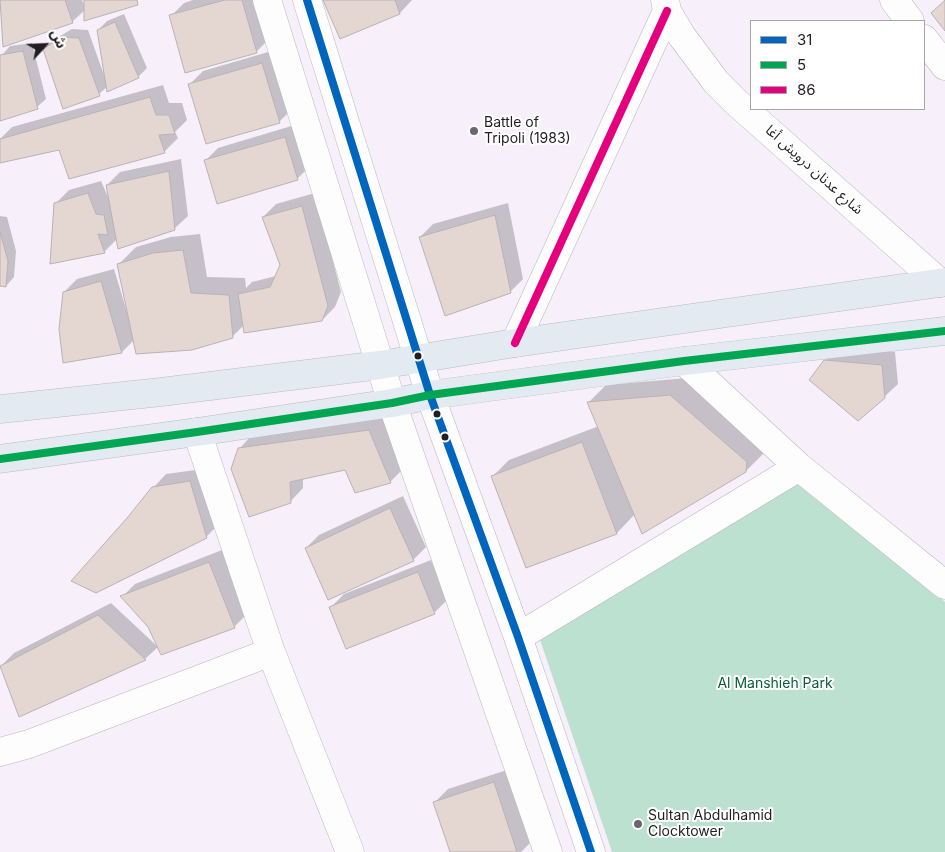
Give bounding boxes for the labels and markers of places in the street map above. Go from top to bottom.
place label: Battle of Tripoli (1983) [484,115,571,148]
marker: Battle of Tripoli (1983) [468,125,480,137]
unlabelled marker [413,351,423,361]
unlabelled marker [432,409,442,419]
unlabelled marker [440,432,450,442]
place label: Sultan Abdulhamid Clocktower [648,808,772,840]
marker: Sultan Abdulhamid Clocktower [632,818,644,830]

